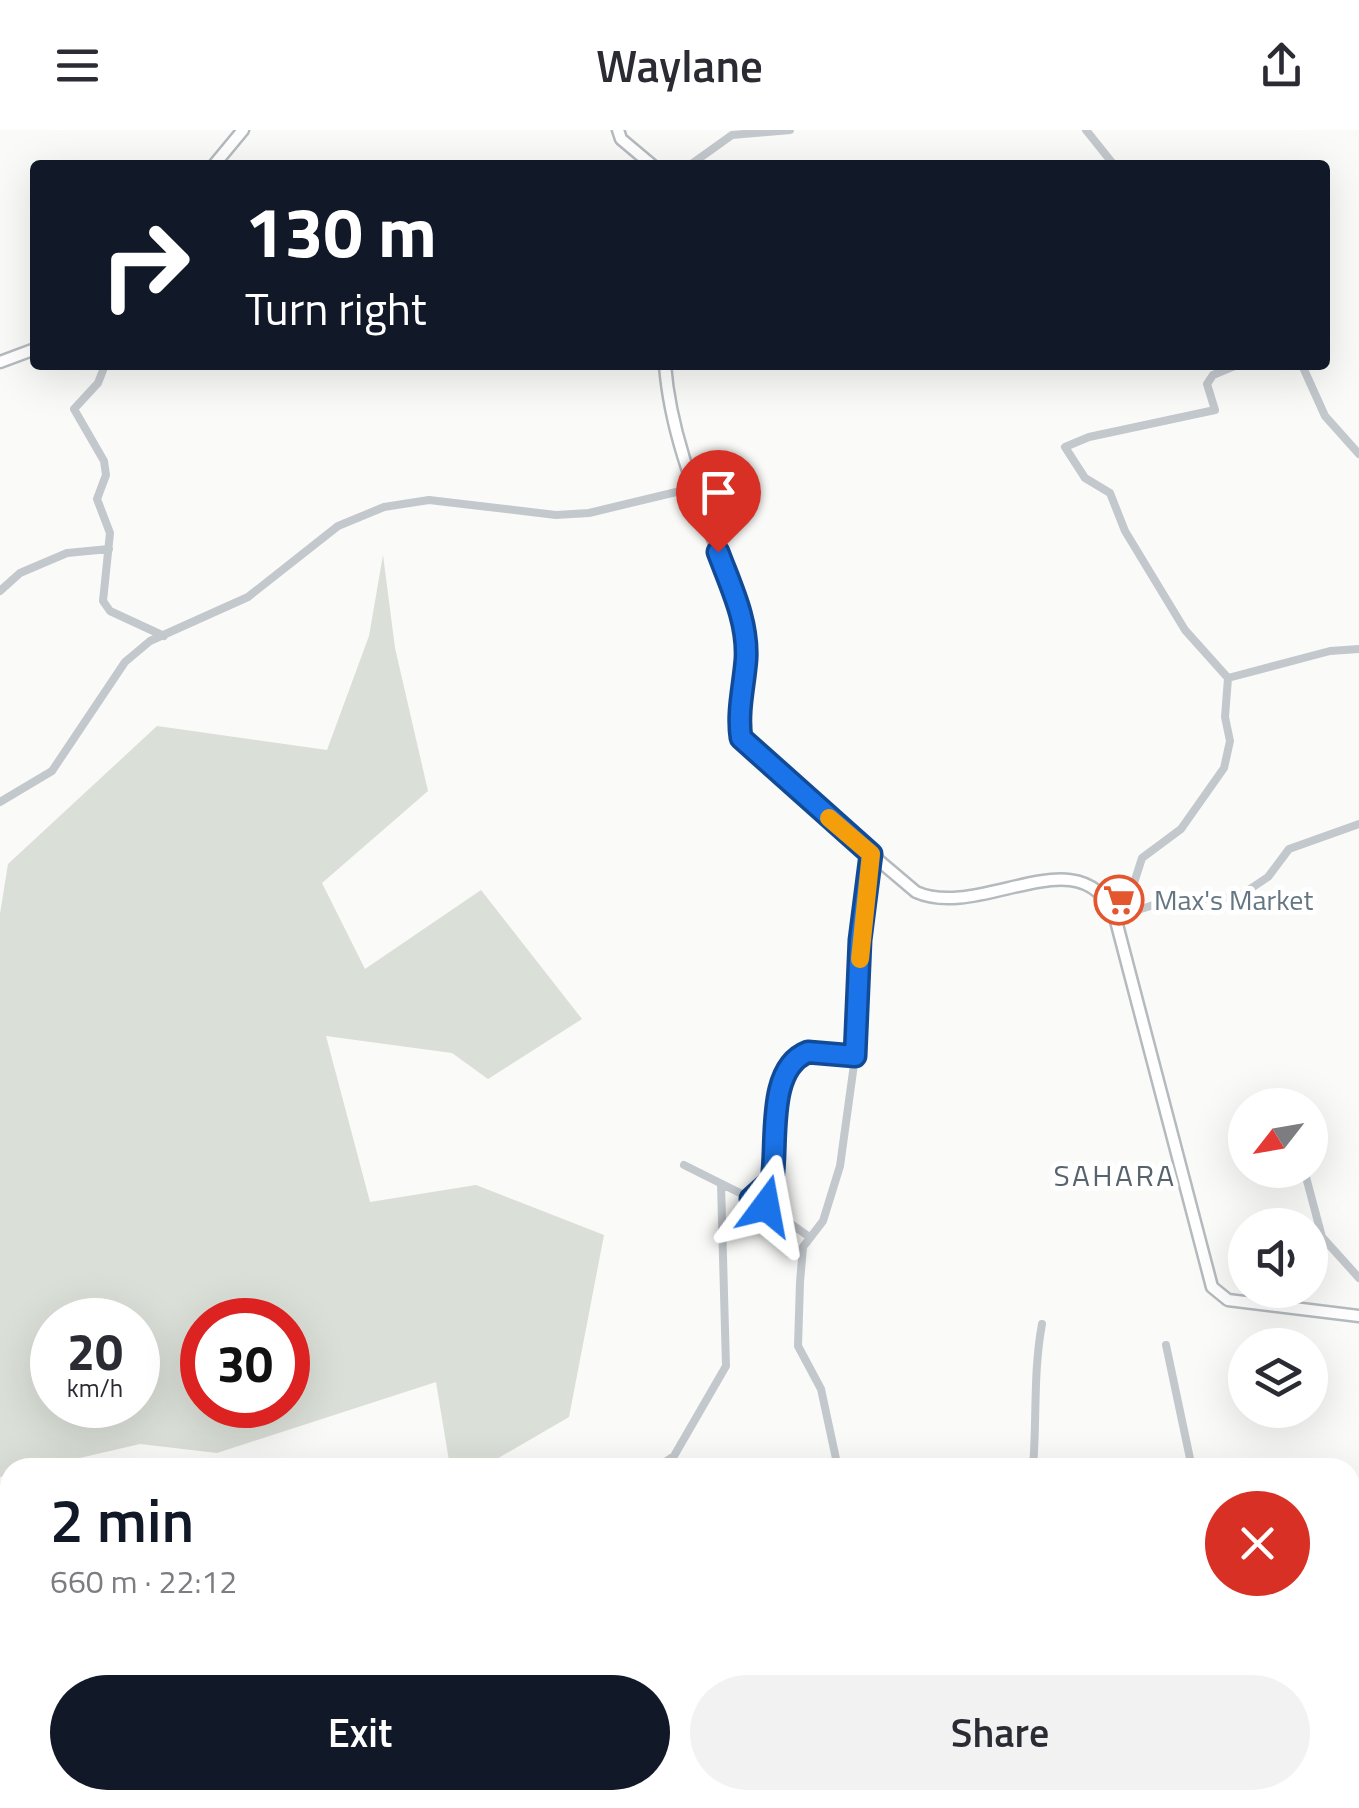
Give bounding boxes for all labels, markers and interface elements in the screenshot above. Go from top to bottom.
text: Waylane [596,31,763,99]
icon: menu [50,38,105,93]
icon: share [1254,38,1309,93]
text: 130 m [245,178,437,284]
icon: right [80,200,210,330]
text: Turn right [245,274,427,342]
pin [676,450,761,553]
icon: arrive [691,465,746,520]
supermarket icon: Max's Market [1093,874,1145,926]
place label: Max's Market [1154,878,1313,921]
north arrow [1228,1088,1328,1188]
map controls [1228,1088,1328,1428]
district label: SAHARA [1053,1152,1177,1198]
position arrow [714,1154,818,1258]
button: sound [1228,1208,1328,1308]
speed limit sign: 30 [180,1298,310,1428]
text: 20 [67,1313,123,1389]
button: layers [1228,1328,1328,1428]
text: km/h [67,1369,123,1407]
text: 2 min [50,1474,194,1565]
button: close [1205,1491,1310,1596]
text: 660 m · 22:12 [50,1557,237,1605]
button: Exit [50,1675,670,1790]
button: Share [690,1675,1310,1790]

